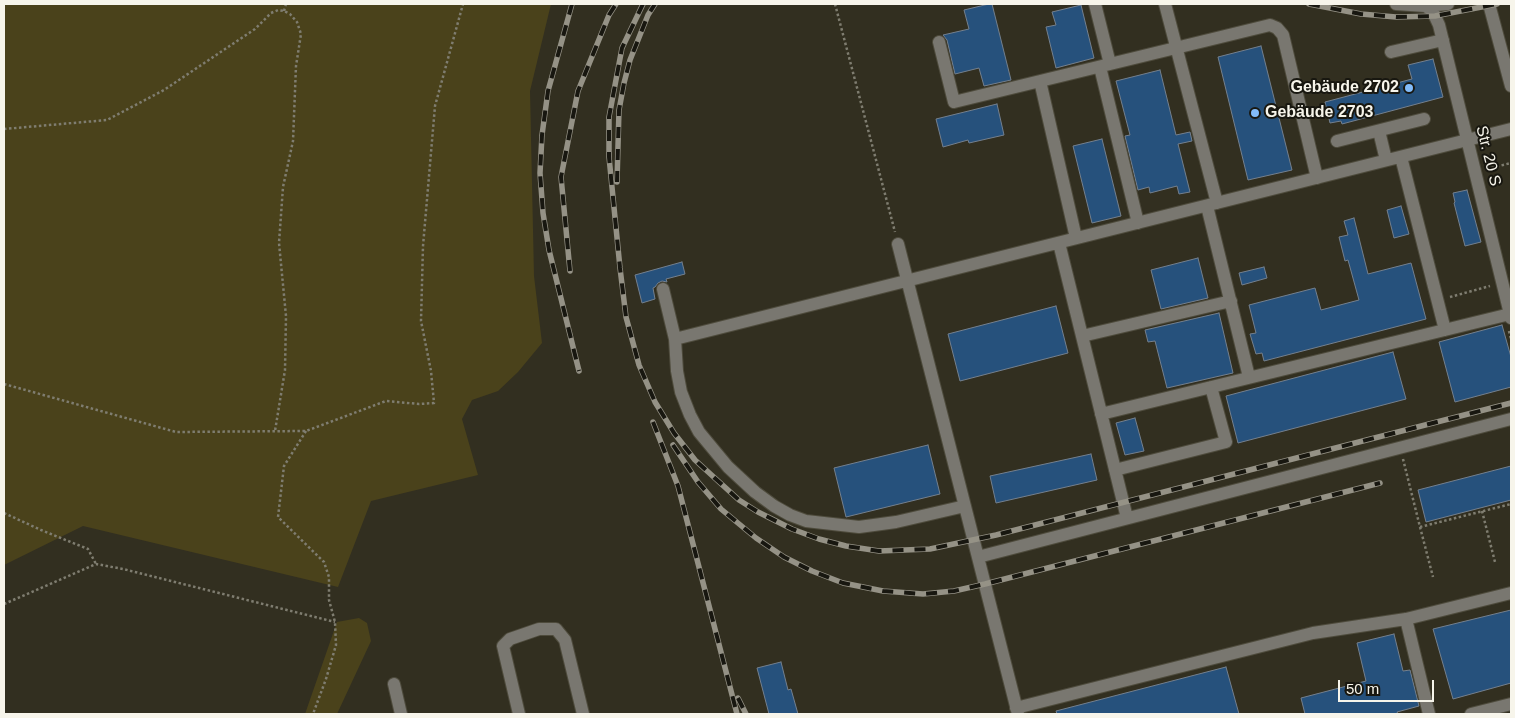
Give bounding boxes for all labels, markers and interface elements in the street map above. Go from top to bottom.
place label: Gebäude 2702 [1290,78,1399,98]
marker: Gebäude 2702 [1403,82,1415,94]
place label: Gebäude 2703 [1265,103,1374,123]
marker: Gebäude 2703 [1249,107,1261,119]
street label: Str. 20 S [1471,124,1505,188]
scale bar [1340,670,1436,702]
text: 50 m [1346,680,1379,697]

